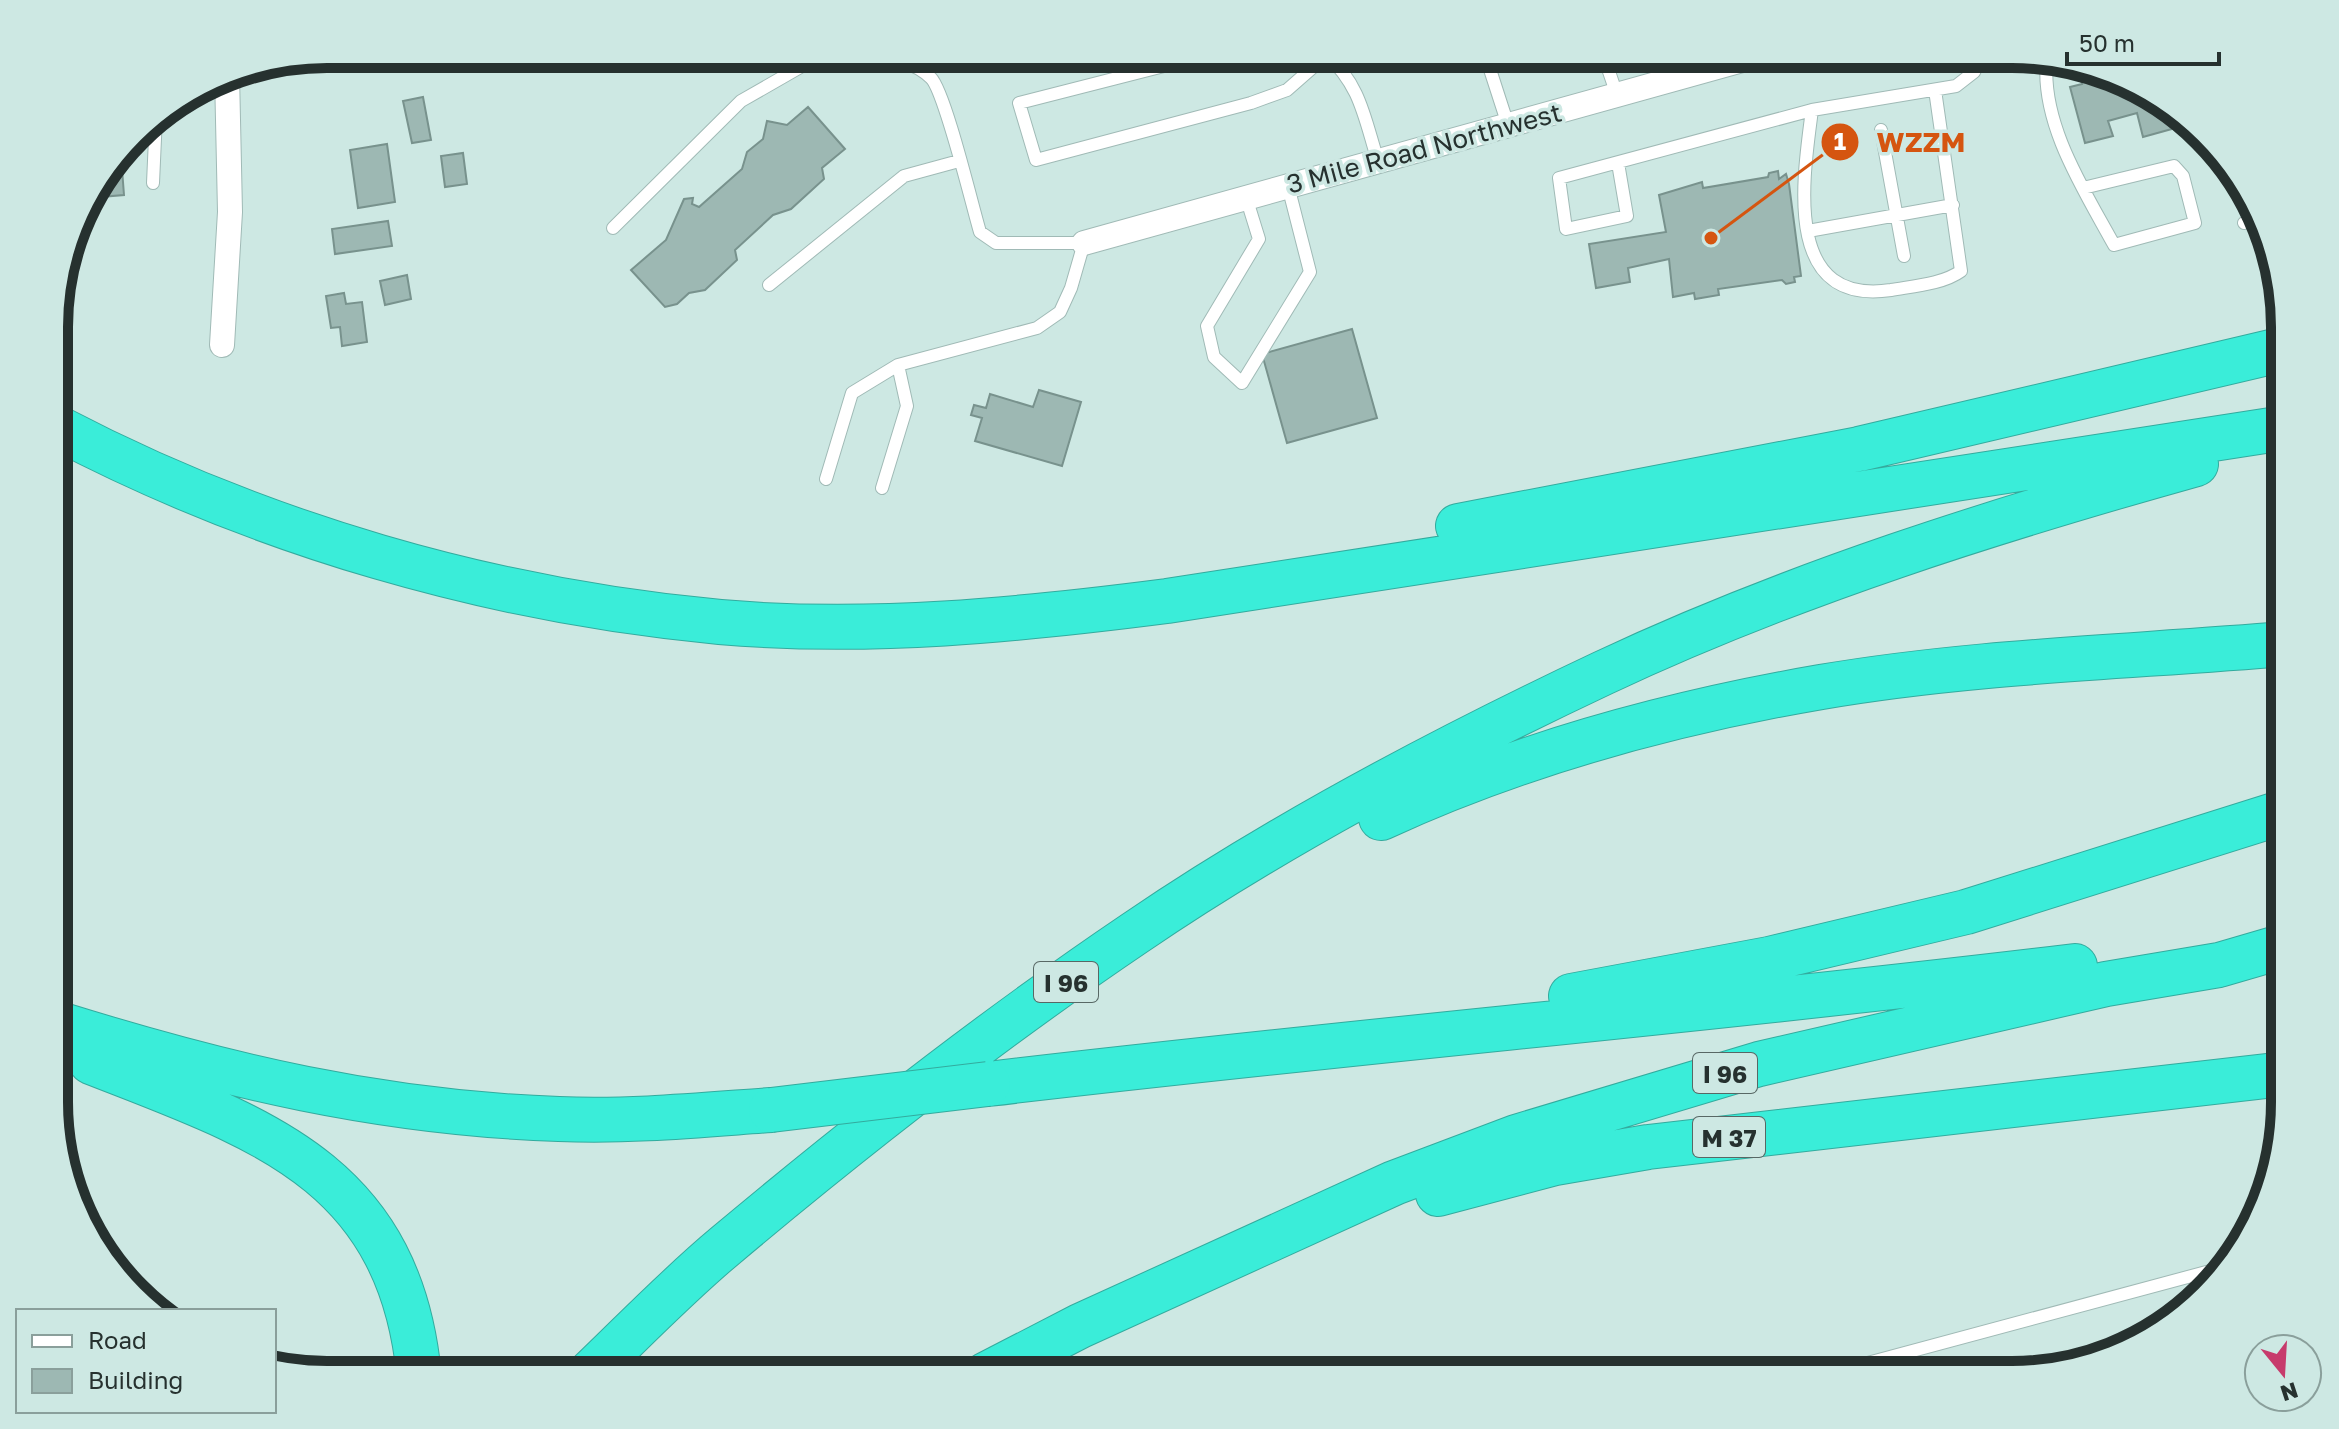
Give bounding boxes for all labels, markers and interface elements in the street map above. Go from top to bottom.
scale bar [2067,16,2219,66]
text: 50 m [2079,28,2135,57]
street label: 3 Mile Road Northwest [1283,96,1565,200]
callout: WZZM [1820,116,1981,168]
text: WZZM [1877,125,1965,158]
text: 1 [1834,126,1846,155]
road number: I 96 [1034,962,1098,1002]
road number: I 96 [1693,1053,1757,1093]
road number: M 37 [1693,1117,1765,1157]
legend [16,1309,276,1413]
text: Road [88,1325,147,1354]
north arrow [2243,1333,2323,1413]
text: Building [88,1365,183,1394]
text: N [2277,1377,2301,1408]

